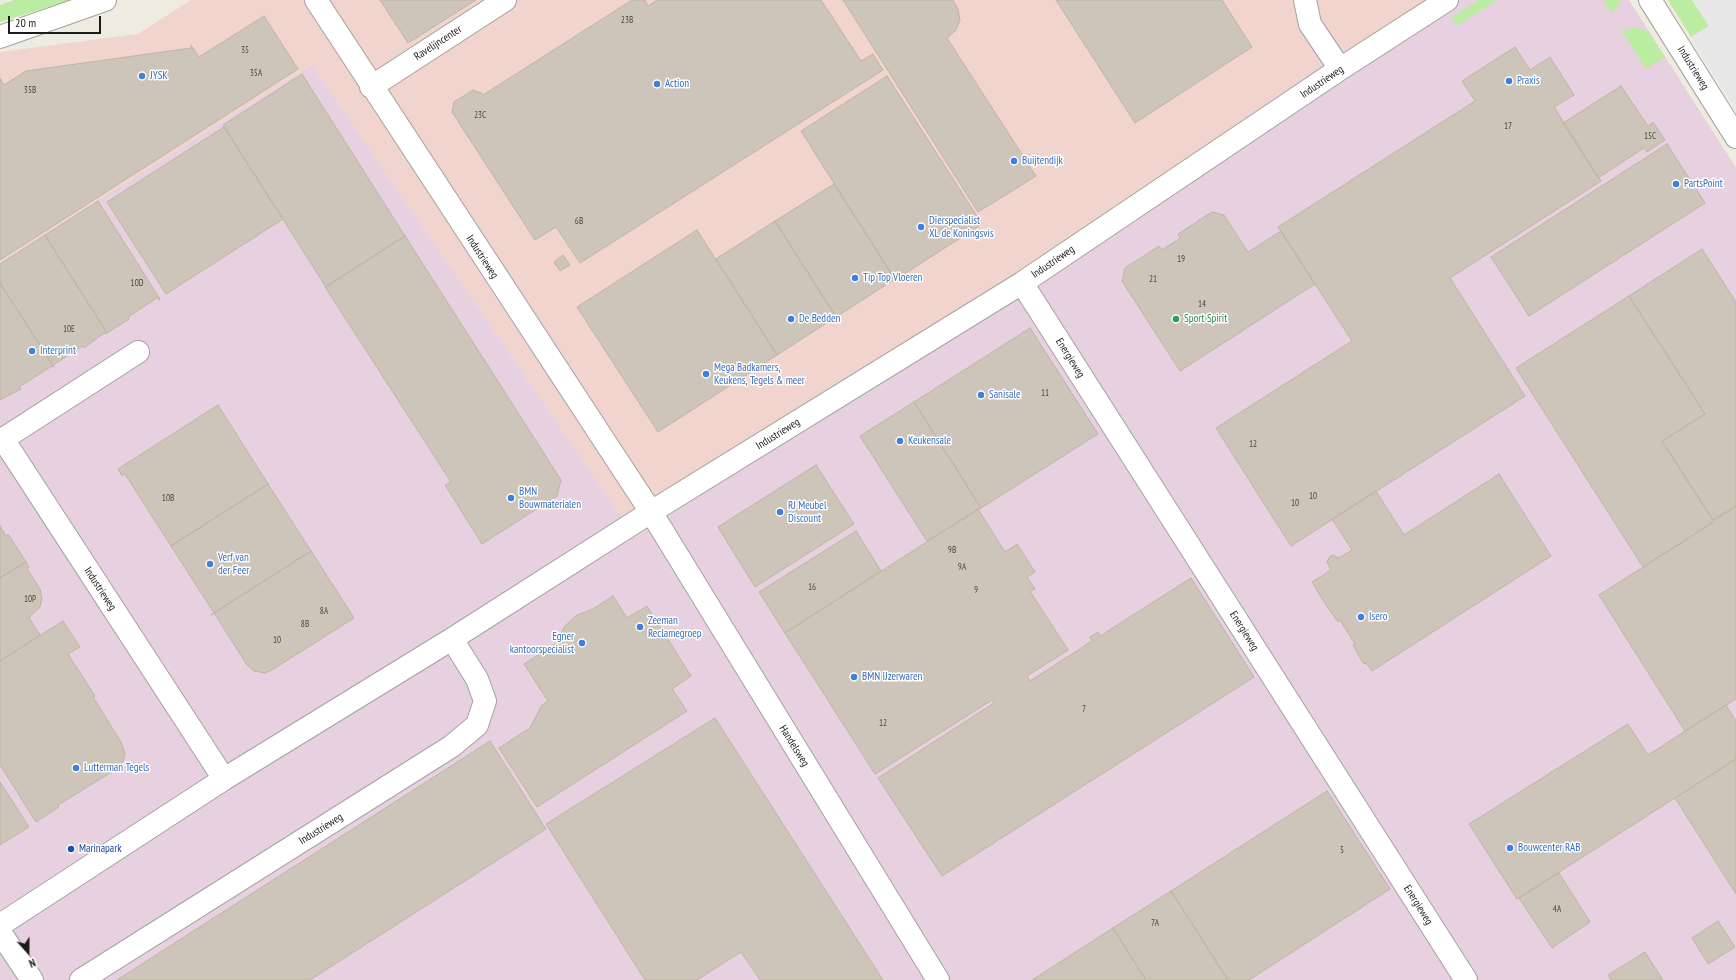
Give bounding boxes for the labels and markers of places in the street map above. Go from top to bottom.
place label: JYSK [150,69,168,83]
marker: JYSK [137,71,147,81]
place label: Praxis [1517,74,1540,88]
marker: Praxis [1504,76,1514,86]
place label: Action [665,77,689,91]
marker: Action [652,79,662,89]
place label: Buijtendijk [1022,154,1063,168]
marker: Buijtendijk [1009,156,1019,166]
place label: PartsPoint [1684,177,1723,191]
marker: PartsPoint [1671,179,1681,189]
place label: Dierspecialist XL de Koningsvis [929,214,994,240]
marker: Dierspecialist XL de Koningsvis [916,222,926,232]
place label: Tip Top Vloeren [863,271,922,285]
marker: Tip Top Vloeren [850,273,860,283]
place label: De Bedden [799,312,840,326]
place label: Sport Spirit [1184,312,1227,326]
marker: De Bedden [786,314,796,324]
marker: Sport Spirit [1171,314,1181,324]
place label: Interprint [40,344,76,358]
marker: Interprint [27,346,37,356]
place label: Mega Badkamers, Keukens, Tegels & meer [714,361,805,387]
marker: Mega Badkamers, Keukens, Tegels & meer [701,369,711,379]
place label: Sanisale [989,388,1021,402]
marker: Sanisale [976,390,986,400]
place label: Keukensale [908,434,951,448]
marker: Keukensale [895,436,905,446]
place label: BMN Bouwmaterialen [519,485,581,511]
marker: BMN Bouwmaterialen [506,493,516,503]
place label: RJ Meubel Discount [788,499,826,525]
marker: RJ Meubel Discount [775,507,785,517]
place label: Verf van der Feer [218,551,249,577]
marker: Verf van der Feer [205,559,215,569]
place label: Isero [1369,610,1388,624]
marker: Isero [1356,612,1366,622]
place label: Zeeman Reclamegroep [648,614,702,640]
marker: Zeeman Reclamegroep [635,622,645,632]
place label: Egner kantoorspecialist [510,630,574,656]
marker: Egner kantoorspecialist [577,638,587,648]
place label: BMN IJzerwaren [862,670,922,684]
marker: BMN IJzerwaren [849,672,859,682]
place label: Lutterman Tegels [84,761,149,775]
marker: Lutterman Tegels [71,763,81,773]
place label: Bouwcenter RAB [1518,841,1580,855]
place label: Marinapark [79,842,122,856]
marker: Bouwcenter RAB [1505,843,1515,853]
marker: Marinapark [66,844,76,854]

